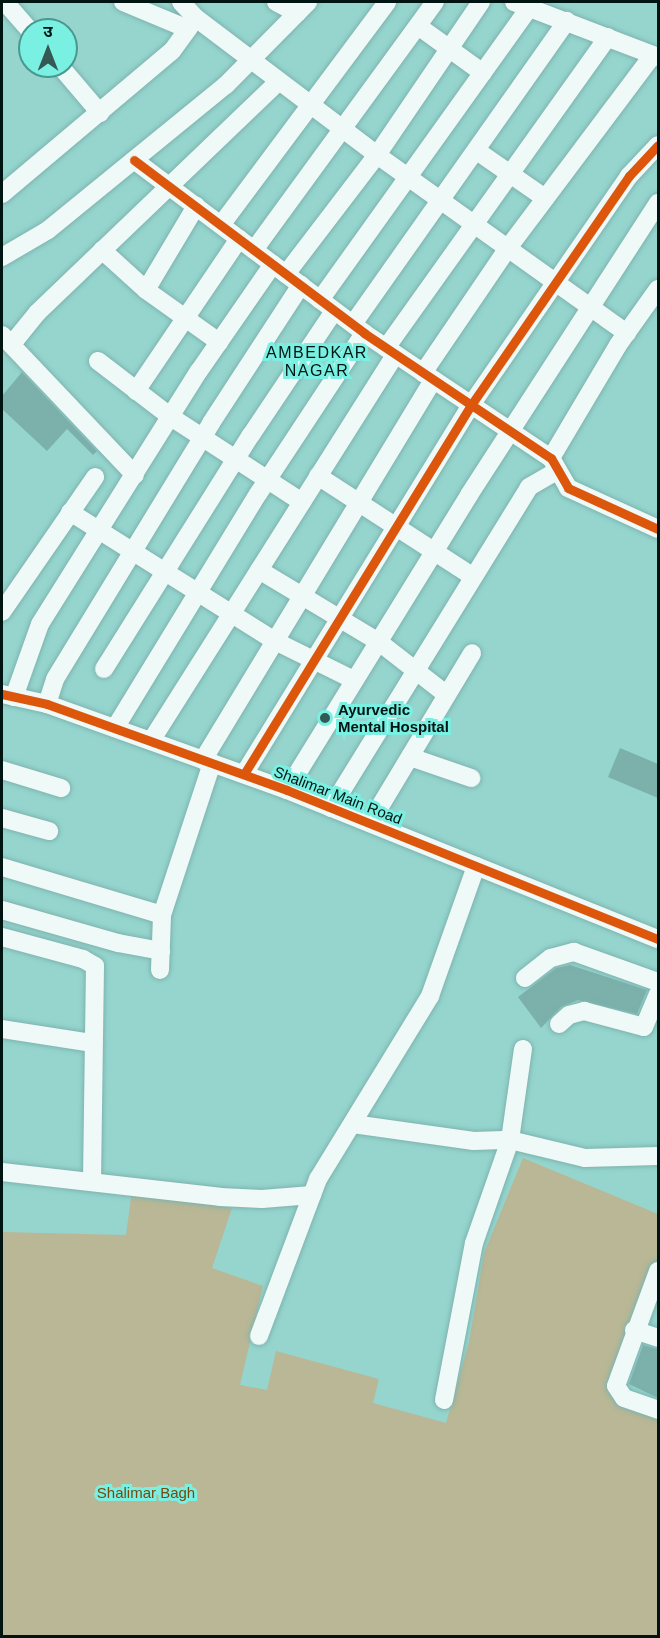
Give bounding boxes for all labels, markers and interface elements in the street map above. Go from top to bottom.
north arrow [18,18,78,78]
text: उ [43,23,53,40]
district label: AMBEDKAR NAGAR [266,343,368,381]
place label: Ayurvedic Mental Hospital [338,700,449,735]
marker: Ayurvedic Mental Hospital [316,709,334,727]
street label: Shalimar Main Road [271,762,405,828]
park label: Shalimar Bagh [97,1484,195,1502]

